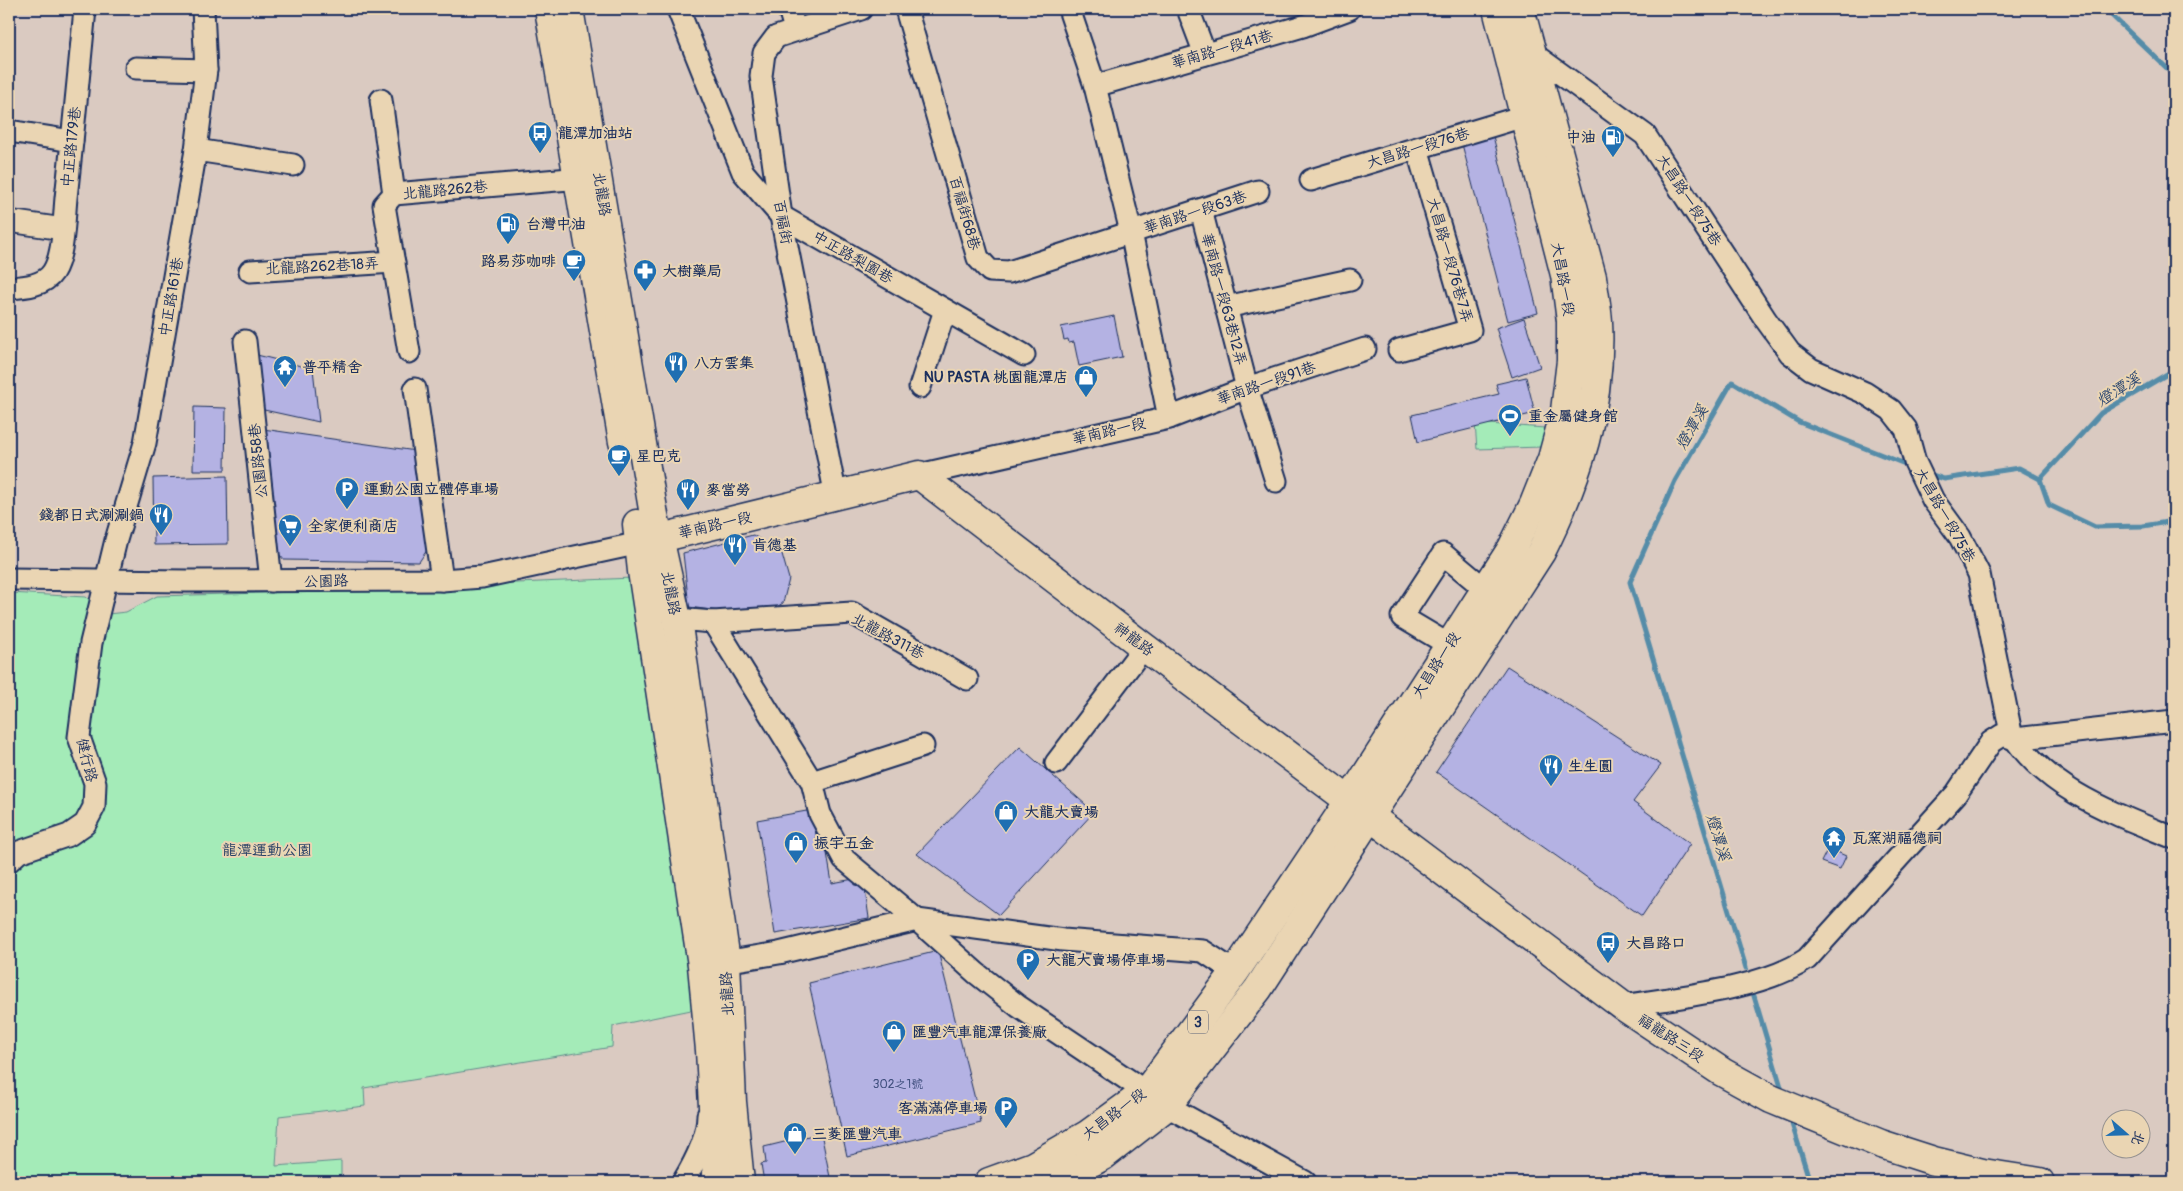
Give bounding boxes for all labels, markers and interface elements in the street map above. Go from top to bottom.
street label: 華南路一段41巷 [1169,26,1275,73]
street label: 中正路179巷 [58,106,85,189]
bus stop icon: 龍潭加油站 [527,120,553,154]
place label: 龍潭加油站 [558,124,633,143]
street label: 大昌路一段76巷 [1364,124,1472,173]
fuel station icon: 中油 [1600,124,1626,158]
place label: 中油 [1566,128,1596,147]
street label: 大昌路一段75巷 [1652,151,1725,250]
street label: 北龍路 [589,170,614,218]
street label: 百福街68巷 [945,174,984,252]
street label: 北龍路262巷 [402,177,488,204]
street label: 華南路一段63巷 [1141,187,1249,238]
street label: 大昌路一段76巷7弄 [1423,195,1477,325]
street label: 百福街 [769,198,796,246]
fuel station icon: 台灣中油 [495,211,521,245]
place label: 台灣中油 [526,215,586,234]
street label: 中正路梨園巷 [809,227,896,288]
street label: 華南路一段63巷12弄 [1197,231,1250,367]
street label: 大昌路一段 [1547,240,1578,318]
cafe icon: 路易莎咖啡 [561,248,587,282]
place label: 路易莎咖啡 [481,252,556,271]
street label: 北龍路262巷18弄 [265,254,379,279]
street label: 中正路161巷 [155,256,188,338]
pharmacy icon: 大樹藥局 [632,258,658,292]
place label: 大樹藥局 [662,262,722,281]
restaurant icon: 八方雲集 [663,350,689,384]
temple icon: 普平精舍 [272,354,298,388]
place label: 八方雲集 [694,354,754,373]
place label: 普平精舍 [302,358,362,377]
street label: 華南路一段91巷 [1214,358,1318,409]
shop icon: NU PASTA 桃園龍潭店 [1073,364,1099,398]
place label: NU PASTA 桃園龍潭店 [924,368,1068,387]
water label: 燈潭溪 [2093,368,2145,411]
water label: 燈潭溪 [1671,401,1713,453]
sports icon: 重金屬健身館 [1497,403,1523,437]
place label: 重金屬健身館 [1528,407,1618,426]
street label: 華南路一段 [1070,414,1148,449]
street label: 公園路58巷 [245,422,272,500]
cafe icon: 星巴克 [606,443,632,477]
place label: 星巴克 [636,447,681,466]
street label: 大昌路一段75巷 [1910,465,1979,566]
parking icon: 運動公園立體停車場 [334,476,360,510]
restaurant icon: 麥當勞 [675,477,701,511]
place label: 運動公園立體停車場 [364,480,499,499]
place label: 麥當勞 [706,481,751,500]
restaurant icon: 錢都日式涮涮鍋 [148,502,174,536]
place label: 錢都日式涮涮鍋 [39,506,144,525]
street label: 華南路一段 [676,508,754,543]
supermarket icon: 全家便利商店 [277,513,303,547]
place label: 全家便利商店 [308,517,398,536]
restaurant icon: 肯德基 [722,532,748,566]
place label: 肯德基 [752,536,797,555]
street label: 北龍路 [657,569,684,617]
street label: 公園路 [303,572,349,591]
street label: 北龍路311巷 [848,609,928,664]
street label: 神龍路 [1110,618,1157,661]
street label: 大昌路一段 [1408,629,1465,702]
street label: 健行路 [72,736,101,784]
restaurant icon: 生生圓 [1538,753,1564,787]
place label: 生生圓 [1568,757,1613,776]
shop icon: 大龍大賣場 [993,799,1019,833]
place label: 大龍大賣場 [1024,803,1099,822]
water label: 燈潭溪 [1701,811,1735,864]
temple icon: 瓦窯湖福德祠 [1821,825,1847,859]
place label: 瓦窯湖福德祠 [1852,829,1942,848]
shop icon: 振宇五金 [783,830,809,864]
place label: 振宇五金 [814,834,874,853]
park label: 龍潭運動公園 [222,841,312,860]
bus stop icon: 大昌路口 [1595,930,1621,964]
place label: 大昌路口 [1626,934,1686,953]
parking icon: 大龍大賣場停車場 [1015,947,1041,981]
place label: 大龍大賣場停車場 [1046,951,1166,970]
street label: 北龍路 [717,971,738,1017]
road number: 3 [1188,1010,1208,1034]
street label: 福龍路三段 [1634,1010,1707,1067]
shop icon: 匯豐汽車龍潭保養廠 [881,1019,907,1053]
place label: 匯豐汽車龍潭保養廠 [912,1023,1047,1042]
house number: 302之1號 [873,1077,923,1092]
street label: 大昌路一段 [1079,1084,1150,1145]
parking icon: 客滿滿停車場 [993,1095,1019,1129]
place label: 客滿滿停車場 [898,1099,988,1118]
north arrow [2100,1108,2150,1158]
shop icon: 三菱匯豐汽車 [782,1121,808,1155]
place label: 三菱匯豐汽車 [812,1125,902,1144]
text: 北 [2127,1129,2148,1148]

